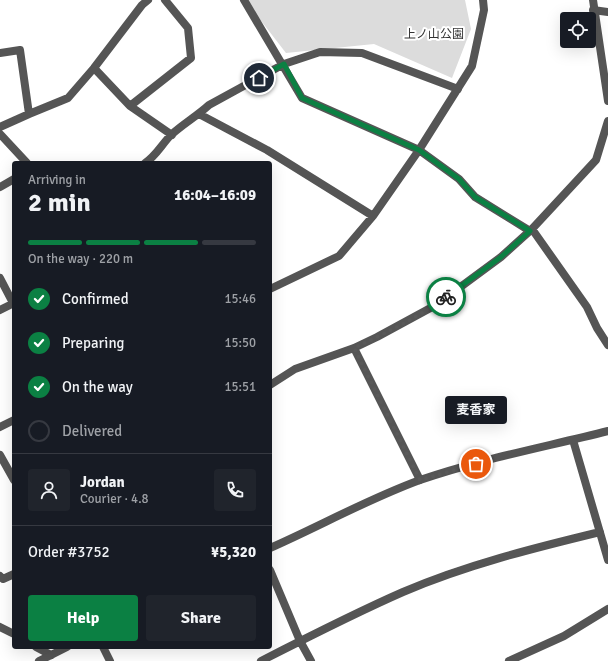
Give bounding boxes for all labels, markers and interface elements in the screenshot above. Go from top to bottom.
map controls [560,12,596,48]
button: locate [560,12,596,48]
park label: 上ノ山公園 [404,27,464,42]
pin [242,61,276,95]
icon: home [248,67,270,89]
text: Arriving in [28,172,86,188]
text: 16:04–16:09 [174,186,256,204]
text: 2 min [28,187,91,219]
text: On the way · 220 m [28,251,133,267]
courier [426,277,466,317]
icon: bike [435,286,457,308]
icon: check [28,288,50,310]
text: Confirmed [62,290,129,308]
text: 15:46 [224,291,256,307]
icon: check [28,332,50,354]
text: Preparing [62,334,125,352]
text: 15:50 [224,335,256,351]
icon: check [28,376,50,398]
text: On the way [62,378,133,396]
text: 15:51 [224,379,256,395]
callout: 麦香家 [445,396,507,424]
text: 麦香家 [456,402,496,418]
text: Delivered [62,422,122,440]
pin [459,447,493,481]
icon: bag [465,453,487,475]
button: person [28,469,70,511]
button: phone [214,469,256,511]
text: Jordan [80,473,125,491]
text: Courier · 4.8 [80,491,149,507]
text: Order #3752 [28,543,110,561]
text: ¥5,320 [211,543,256,561]
button: Help [28,595,138,641]
button: Share [146,595,256,641]

